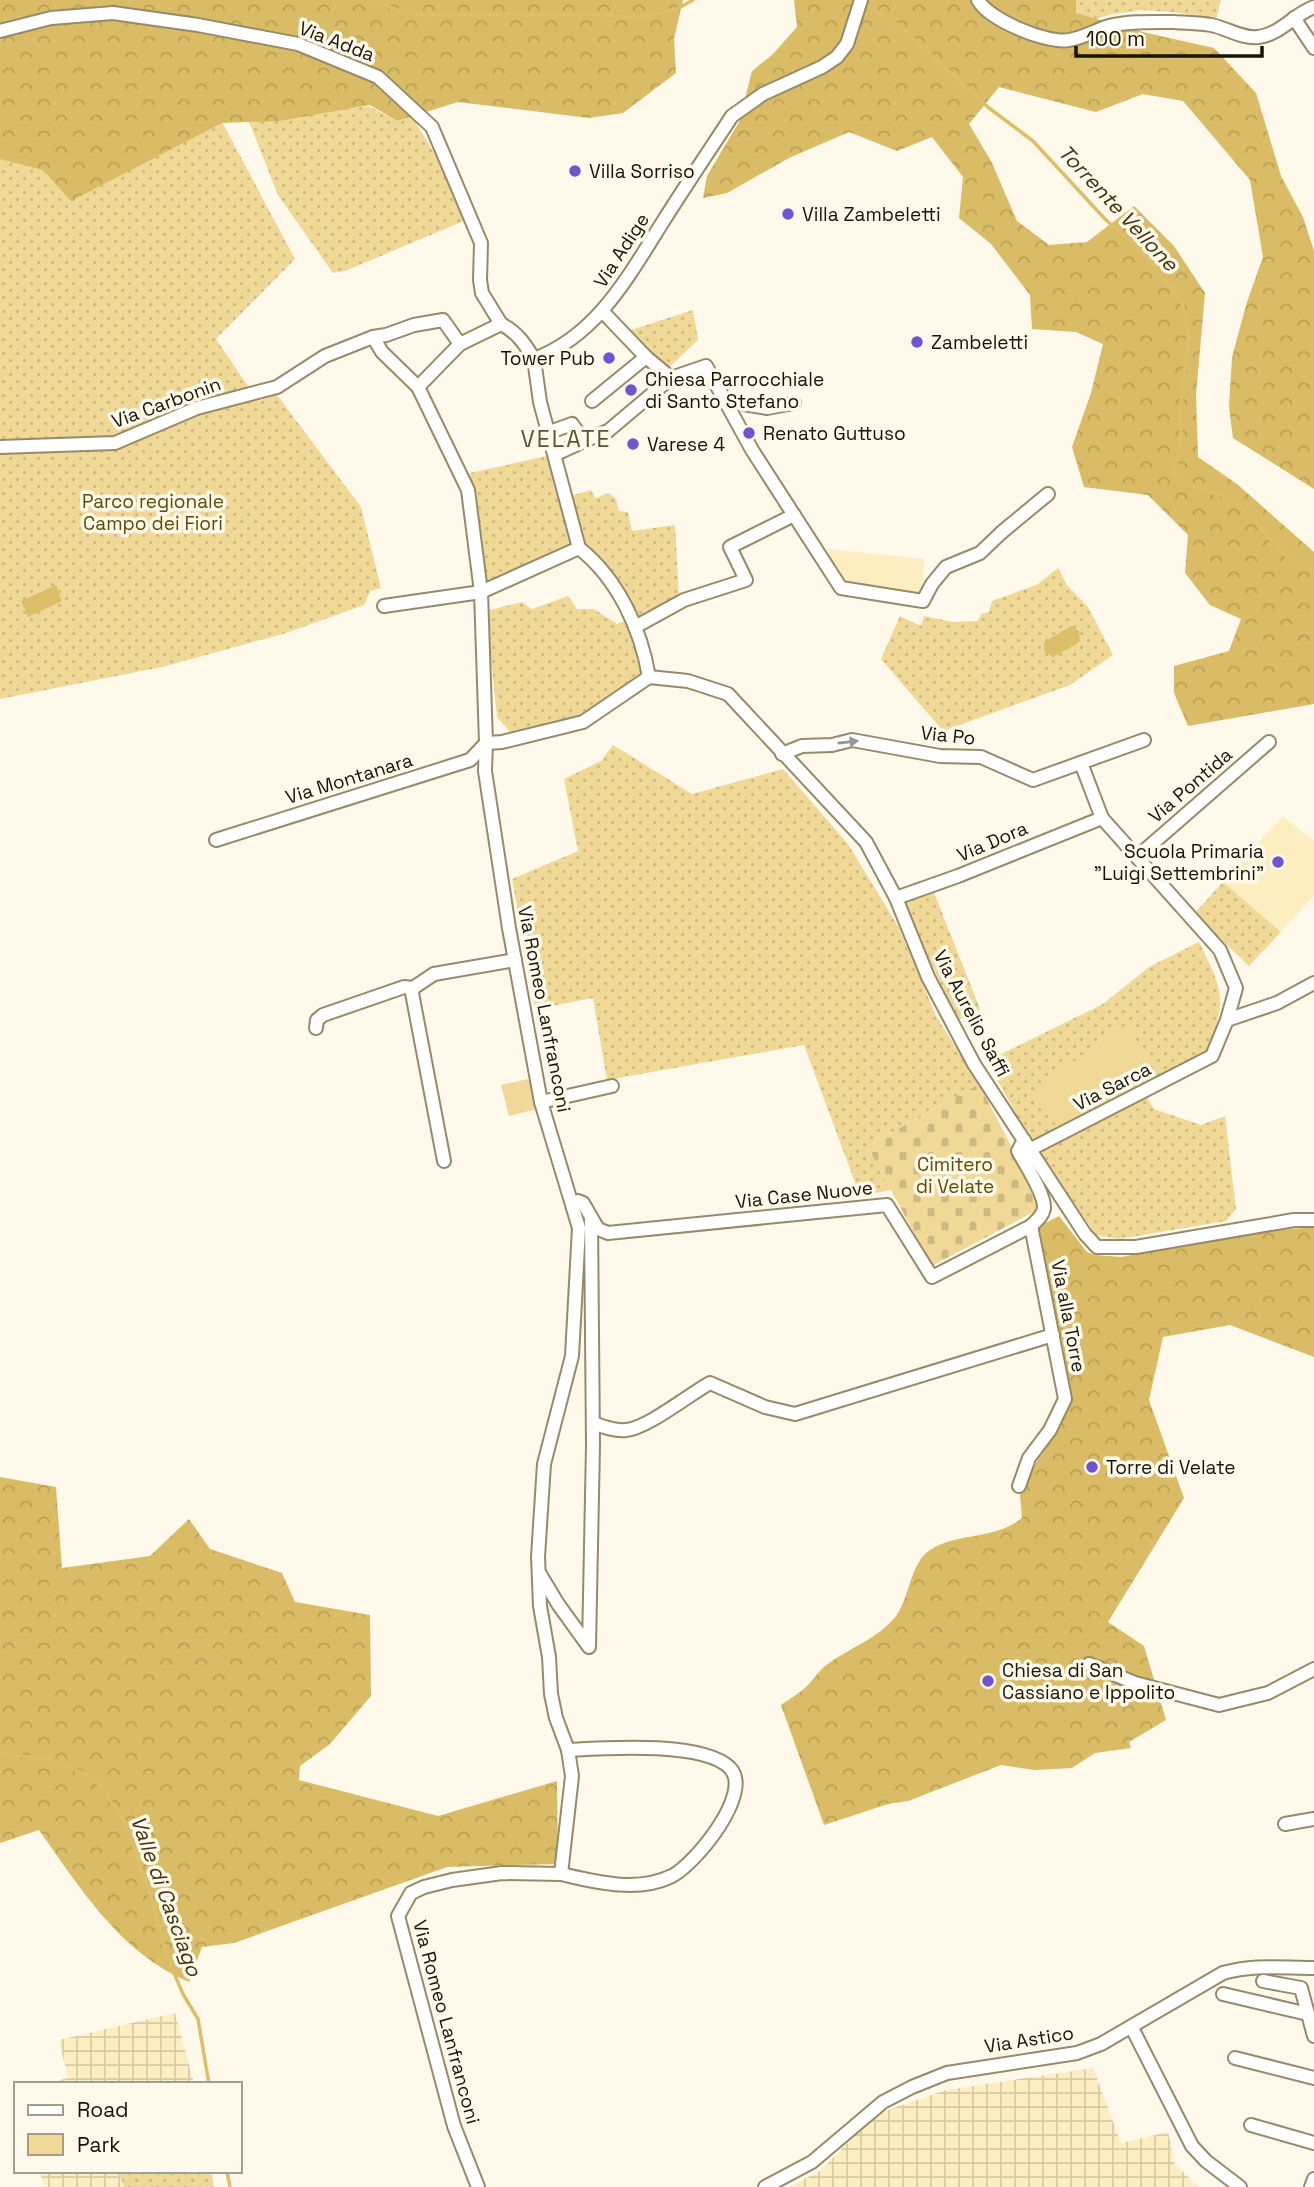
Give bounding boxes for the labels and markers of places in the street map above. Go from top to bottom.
place label: Villa Sorriso [589,159,695,184]
marker: Villa Sorriso [567,163,583,179]
place label: Villa Zambeletti [802,202,941,227]
marker: Villa Zambeletti [780,206,796,222]
place label: Zambeletti [931,330,1028,355]
marker: Zambeletti [909,334,925,350]
place label: Tower Pub [501,346,595,371]
marker: Tower Pub [601,350,617,366]
place label: Chiesa Parrocchiale di Santo Stefano [645,367,824,414]
marker: Chiesa Parrocchiale di Santo Stefano [623,382,639,398]
place label: Renato Guttuso [763,421,906,446]
marker: Renato Guttuso [741,425,757,441]
place label: Varese 4 [647,432,725,457]
marker: Varese 4 [625,436,641,452]
place label: Scuola Primaria "Luigi Settembrini" [1094,839,1264,886]
marker: Scuola Primaria "Luigi Settembrini" [1270,854,1286,870]
place label: Torre di Velate [1106,1455,1236,1480]
marker: Torre di Velate [1084,1459,1100,1475]
place label: Chiesa di San Cassiano e Ippolito [1002,1658,1175,1705]
marker: Chiesa di San Cassiano e Ippolito [980,1673,996,1689]

